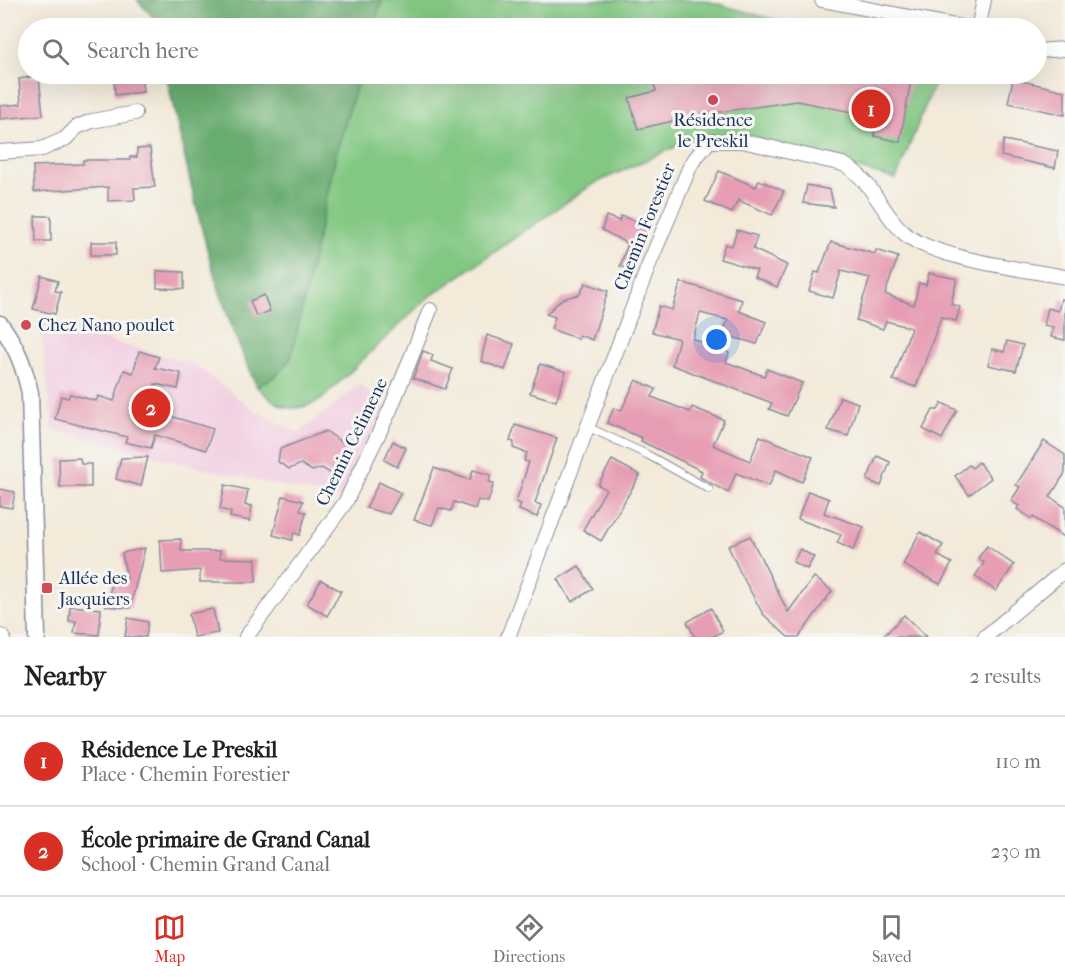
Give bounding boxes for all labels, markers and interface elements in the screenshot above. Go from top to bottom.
search box [18,18,1047,84]
icon: search [39,35,72,68]
text: Search here [87,38,199,64]
pin: 1 [852,86,890,132]
marker: Résidence le Preskil [706,93,720,107]
place label: Résidence le Preskil [673,110,753,152]
street label: Chemin Forestier [610,160,680,294]
place label: Chez Nano poulet [38,315,175,336]
marker: Chez Nano poulet [19,318,33,332]
your location [702,325,731,354]
street label: Chemin Celimene [312,374,392,509]
pin: 2 [132,386,170,430]
place label: Allée des Jacquiers [57,568,130,610]
marker: Allée des Jacquiers [40,581,54,595]
text: Nearby [24,661,106,692]
text: 2 results [970,665,1041,688]
text: Résidence Le Preskil [81,737,277,763]
text: 1 [40,750,47,773]
text: 110 m [995,750,1041,773]
text: Place · Chemin Forestier [81,763,290,786]
text: École primaire de Grand Canal [81,827,370,853]
text: 2 [38,840,49,863]
text: 230 m [991,840,1041,863]
text: School · Chemin Grand Canal [81,853,330,876]
tab: Map [153,911,186,966]
tab: Directions [493,911,565,966]
tab: Saved [872,911,912,966]

